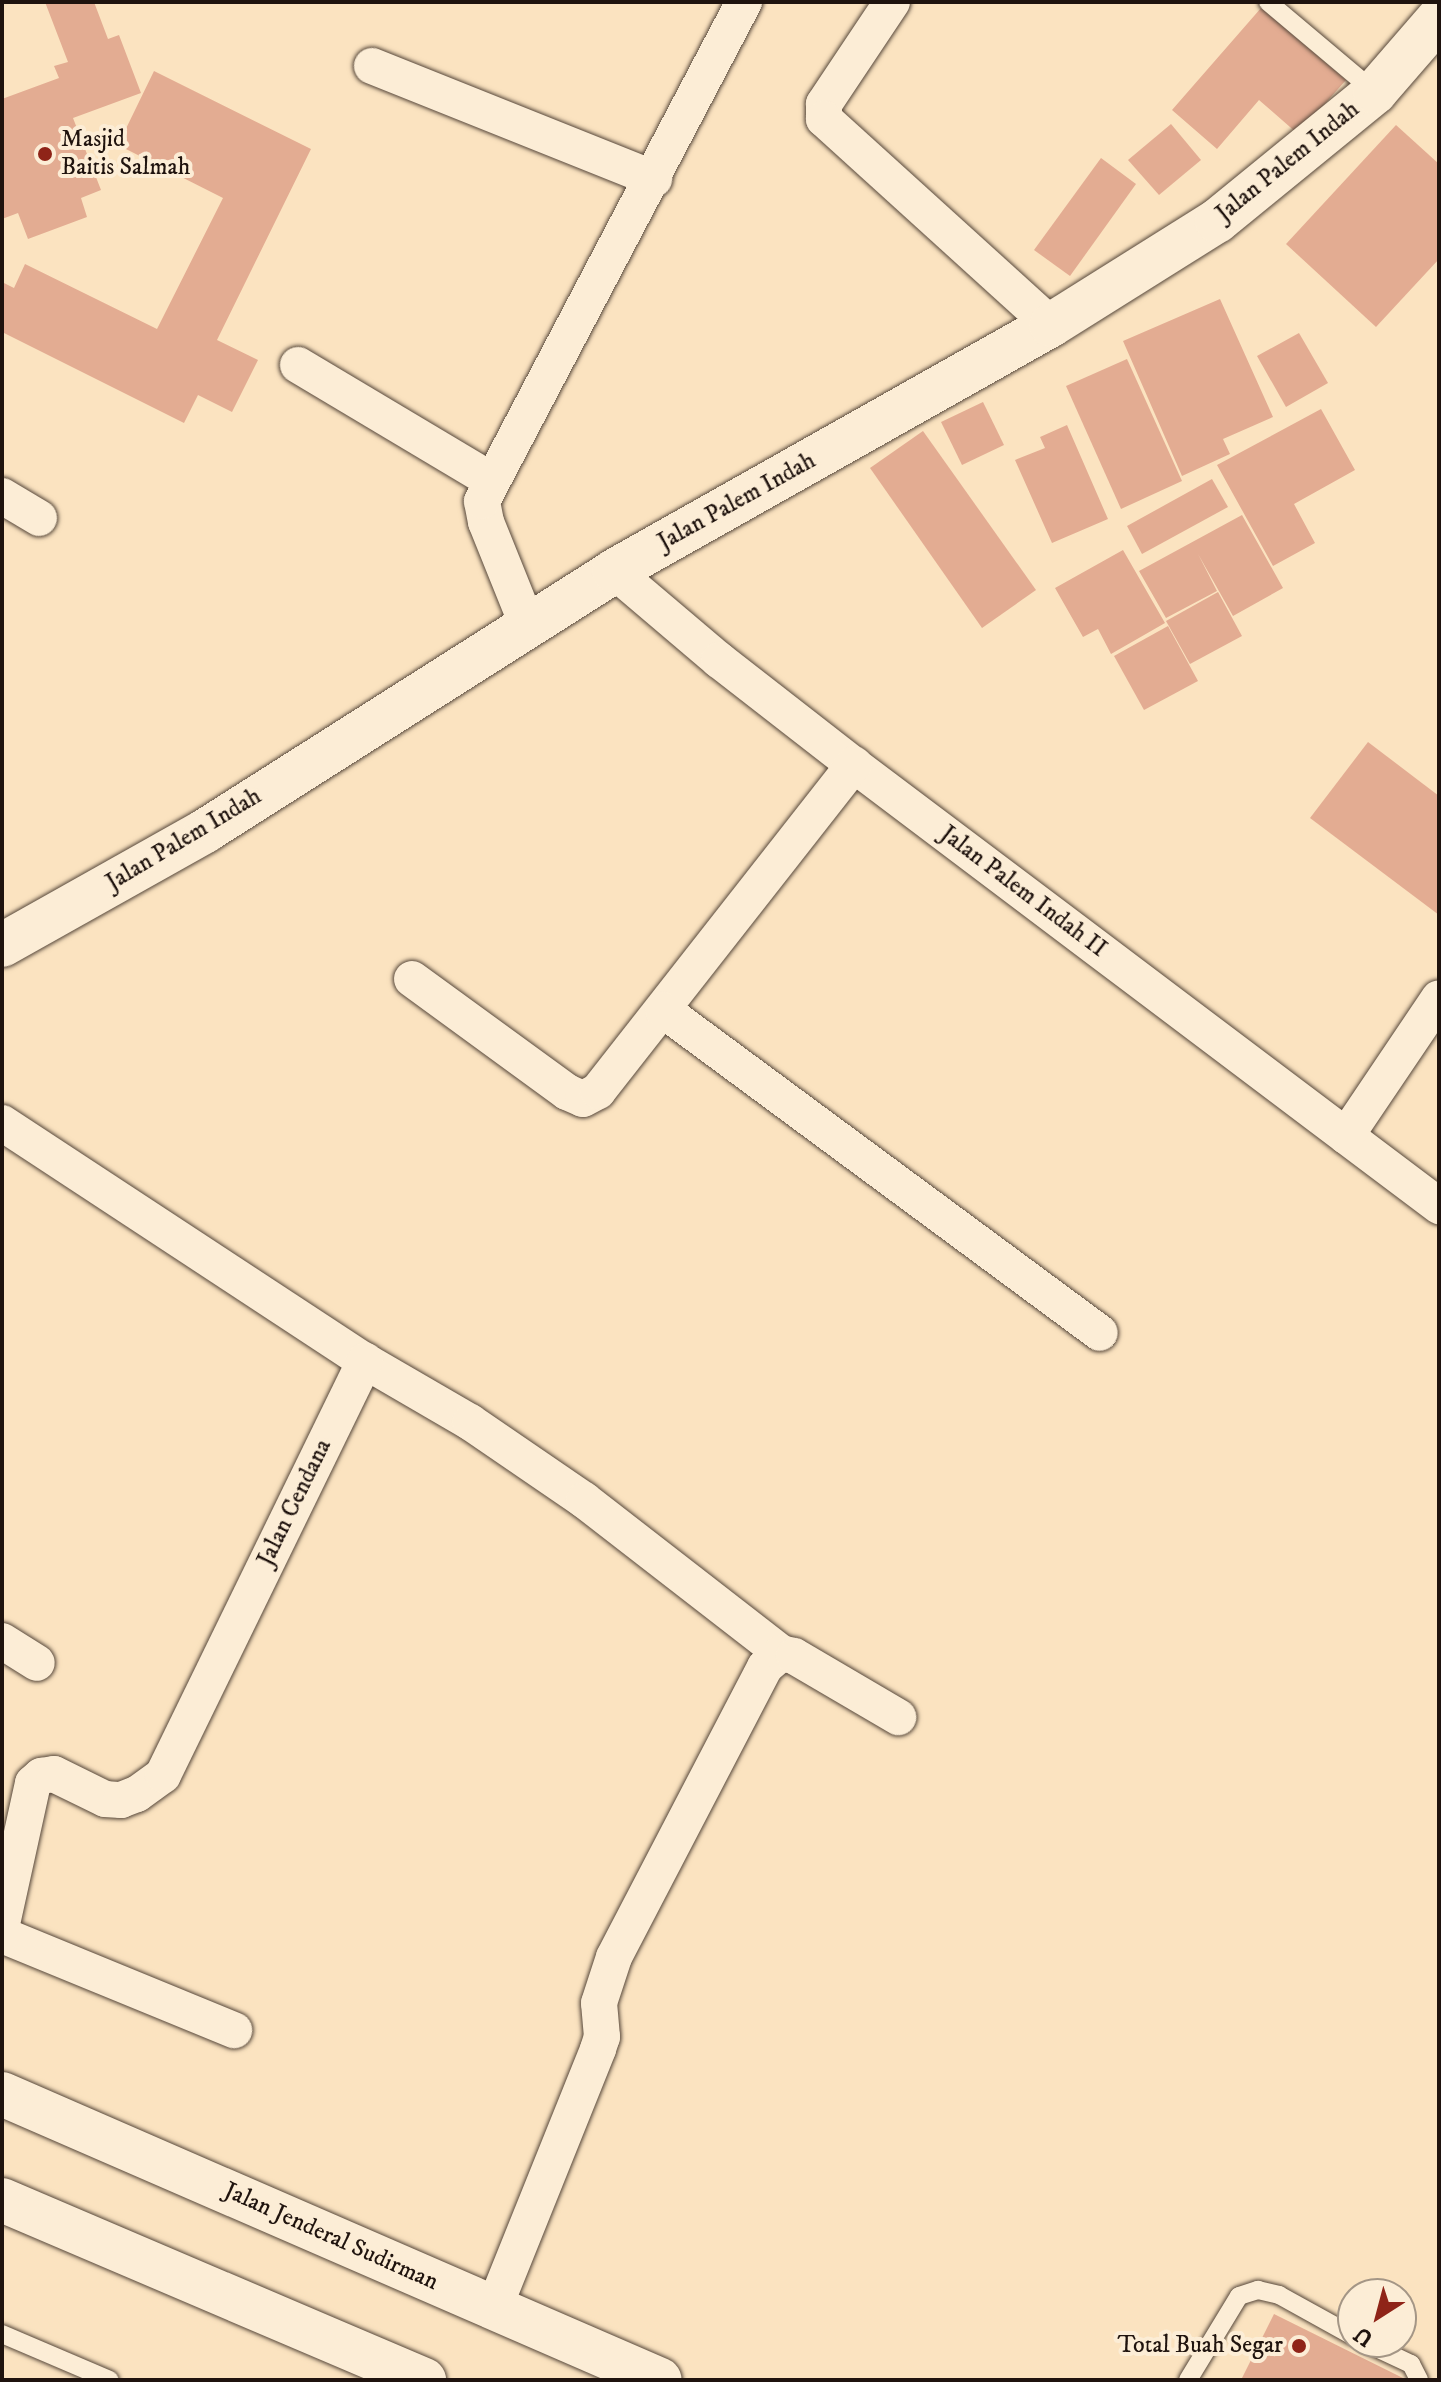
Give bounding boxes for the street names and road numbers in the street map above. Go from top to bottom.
street label: Jalan Palem Indah [1211,95,1365,229]
street label: Jalan Palem Indah [653,447,821,557]
street label: Jalan Palem Indah [101,782,267,898]
street label: Jalan Palem Indah II [934,820,1112,964]
street label: Jalan Cendana [252,1435,338,1571]
street label: Jalan Jenderal Sudirman [219,2177,443,2297]

